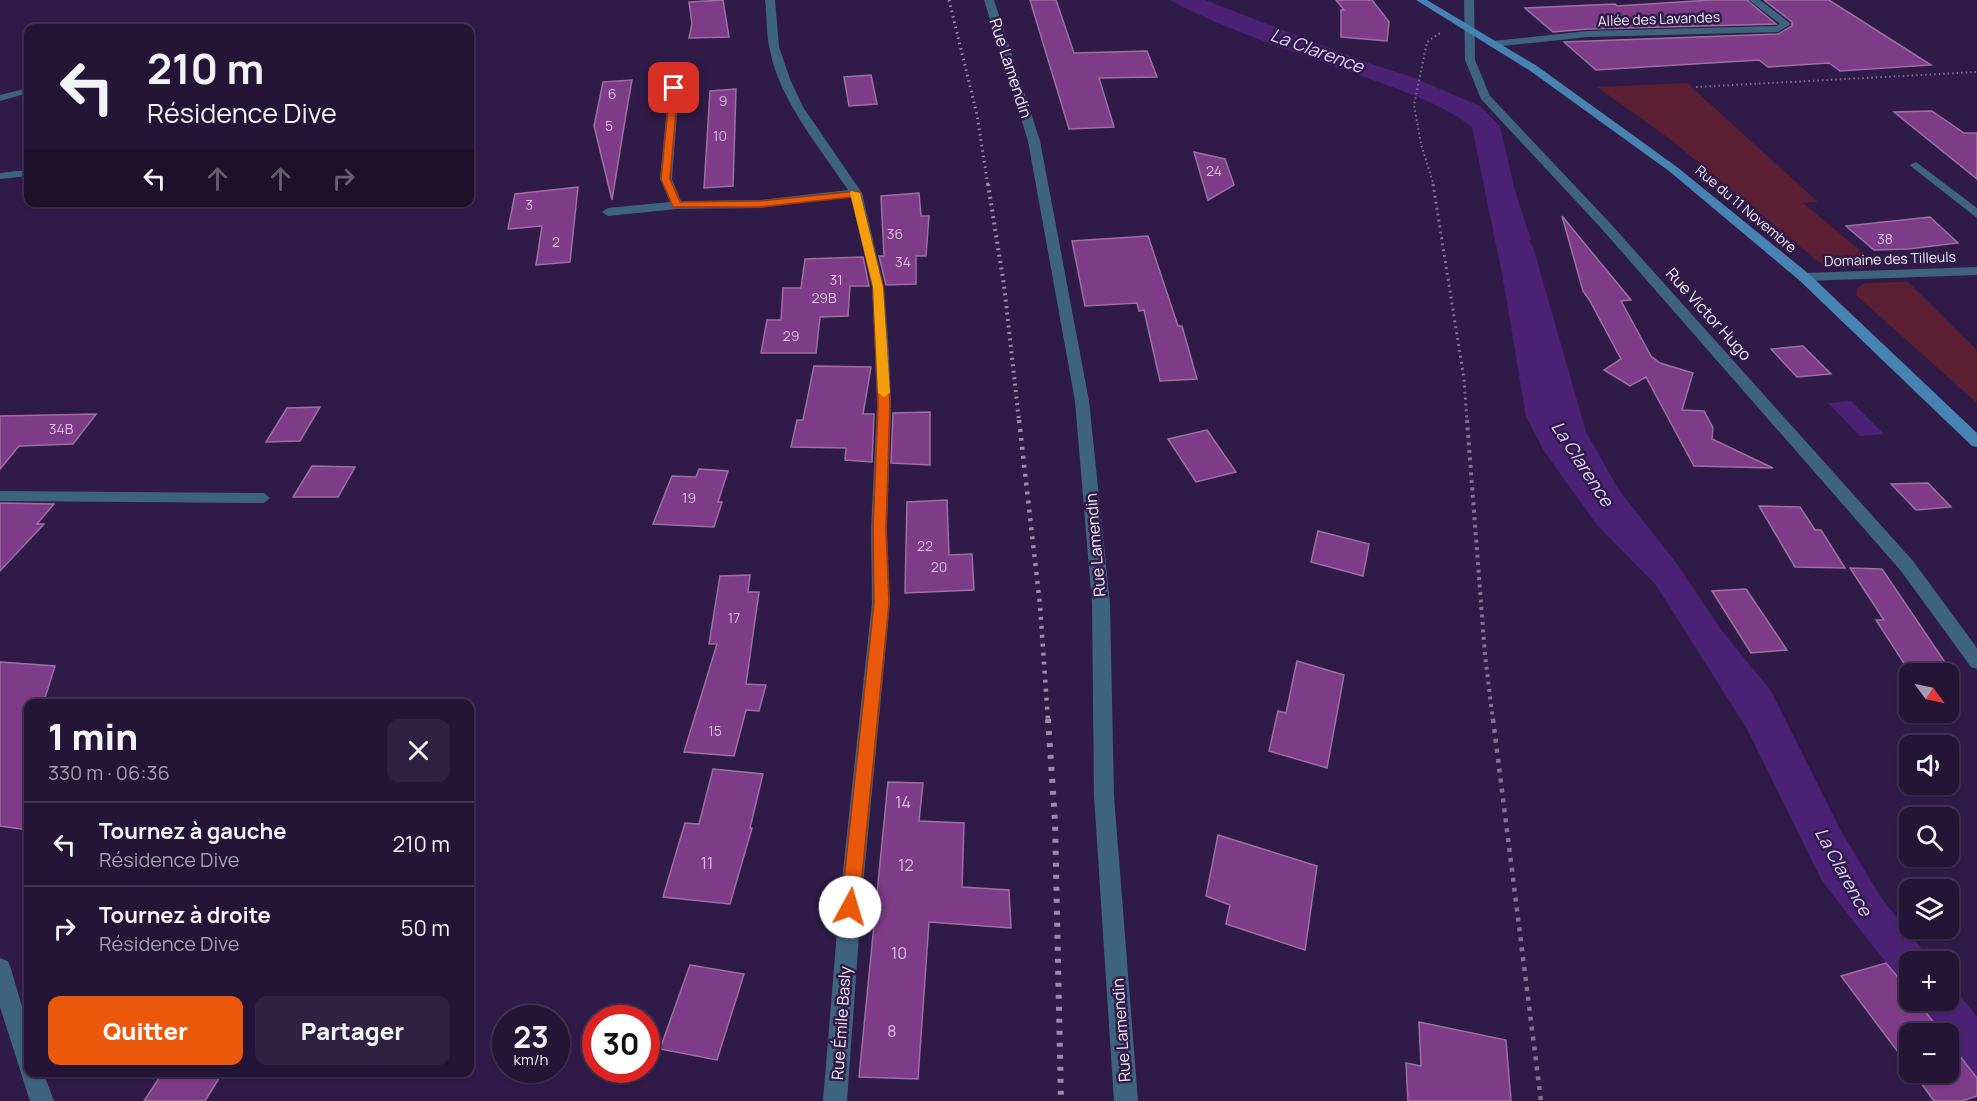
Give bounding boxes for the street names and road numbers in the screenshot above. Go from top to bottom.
street label: Allée des Lavandes [1597,7,1720,30]
street label: Rue Lamendin [984,15,1038,121]
street label: Rue du 11 Novembre [1692,161,1801,257]
street label: Domaine des Tilleuls [1824,247,1956,270]
street label: Rue Victor Hugo [1661,263,1757,365]
street label: Rue Lamendin [1080,492,1110,598]
street label: Rue Émile Basly [826,965,856,1081]
street label: Rue Lamendin [1106,977,1136,1083]

